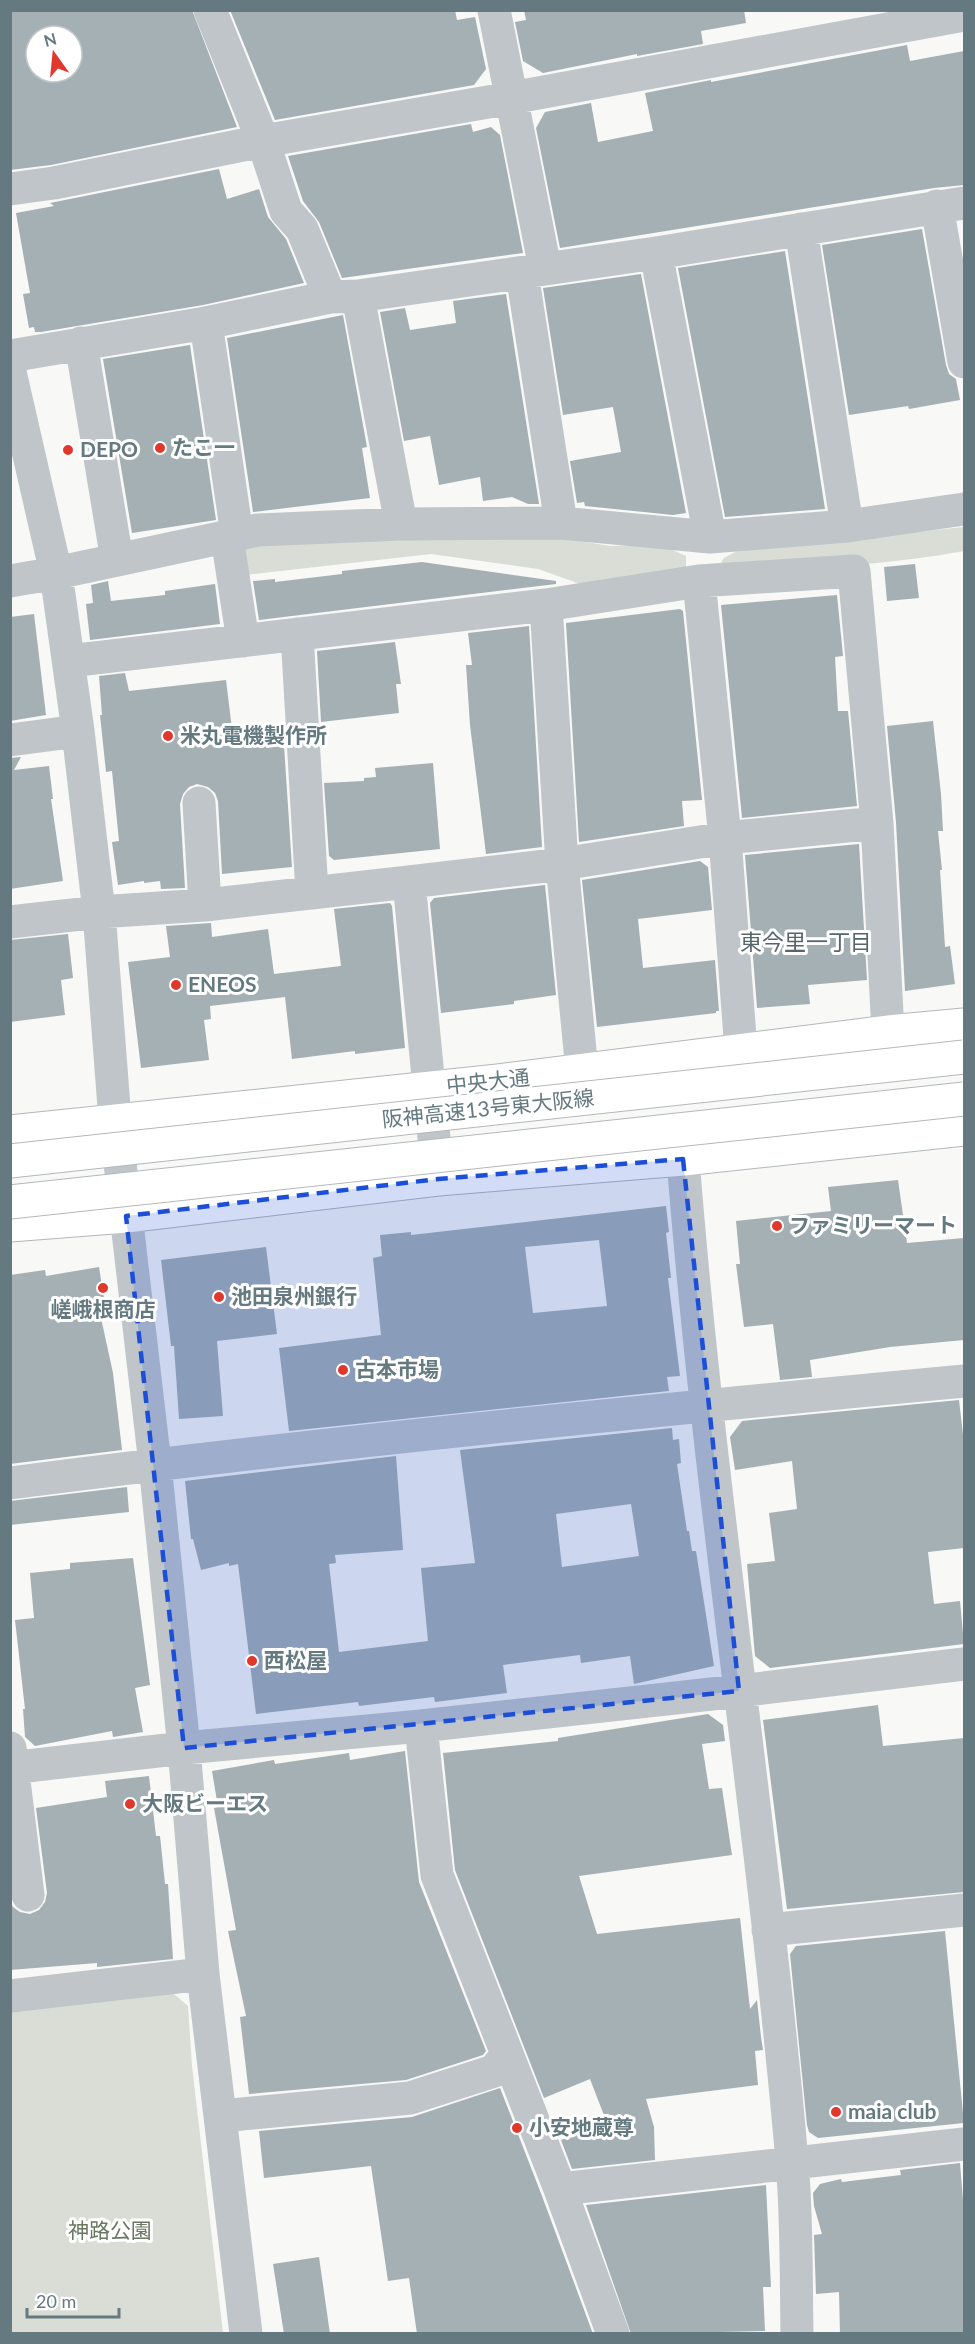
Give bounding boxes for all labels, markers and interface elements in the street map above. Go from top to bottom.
north arrow [24,24,84,84]
text: N [42,28,58,50]
place label: たこ一 [172,434,235,459]
place label: DEPO [80,436,138,461]
marker: たこ一 [153,441,167,455]
marker: DEPO [61,443,75,457]
place label: 米丸電機製作所 [180,722,327,747]
marker: 米丸電機製作所 [161,729,175,743]
district label: 東今里一丁目 [740,928,872,955]
place label: ENEOS [188,971,257,996]
marker: ENEOS [169,978,183,992]
street label: 中央大通 [445,1064,531,1097]
street label: 阪神高速13号東大阪線 [380,1084,595,1131]
place label: ファミリーマート [789,1212,957,1237]
marker: ファミリーマート [770,1219,784,1233]
marker: 嵯峨根商店 [96,1281,110,1295]
place label: 池田泉州銀行 [231,1283,357,1308]
marker: 池田泉州銀行 [212,1290,226,1304]
place label: 嵯峨根商店 [51,1296,156,1321]
place label: 古本市場 [355,1356,439,1381]
marker: 古本市場 [336,1363,350,1377]
place label: 西松屋 [264,1647,327,1672]
marker: 西松屋 [245,1654,259,1668]
place label: 大阪ビーエス [142,1790,268,1815]
marker: 大阪ビーエス [123,1797,137,1811]
place label: maia club [848,2098,937,2123]
marker: maia club [829,2105,843,2119]
place label: 小安地蔵尊 [529,2114,634,2139]
marker: 小安地蔵尊 [510,2121,524,2135]
park label: 神路公園 [68,2217,152,2242]
scale bar [27,2281,118,2319]
text: 20 m [36,2290,76,2312]

